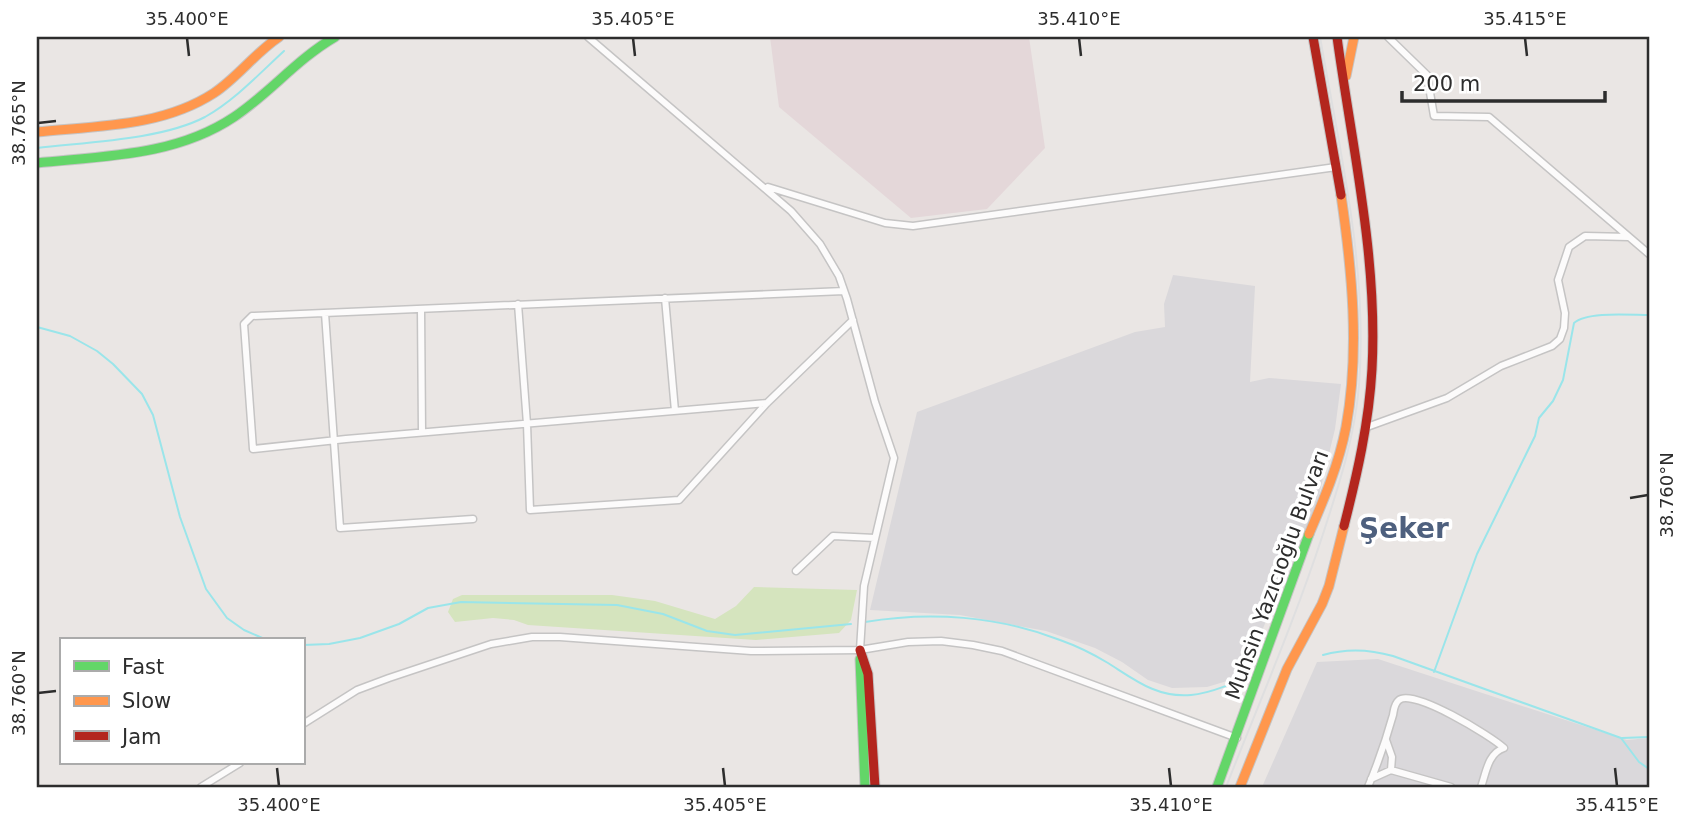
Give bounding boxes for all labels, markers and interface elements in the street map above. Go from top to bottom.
text: 35.400°E [145,8,229,29]
text: 35.405°E [591,8,675,29]
text: 35.410°E [1037,8,1121,29]
text: 35.415°E [1483,8,1567,29]
scale bar [1402,60,1606,104]
text: 200 m [1413,72,1480,96]
text: 38.765°N [8,80,29,166]
street label: Muhsin Yazıcıoğlu Bulvarı [1221,447,1333,703]
text: 38.760°N [1656,452,1677,538]
district label: Şeker [1359,512,1449,545]
legend [60,638,304,764]
text: 38.760°N [8,650,29,736]
text: Fast [122,655,164,679]
text: Slow [122,689,171,713]
text: Jam [120,725,162,749]
text: 35.400°E [237,794,321,815]
text: 35.405°E [683,794,767,815]
text: 35.410°E [1129,794,1213,815]
text: 35.415°E [1575,794,1659,815]

